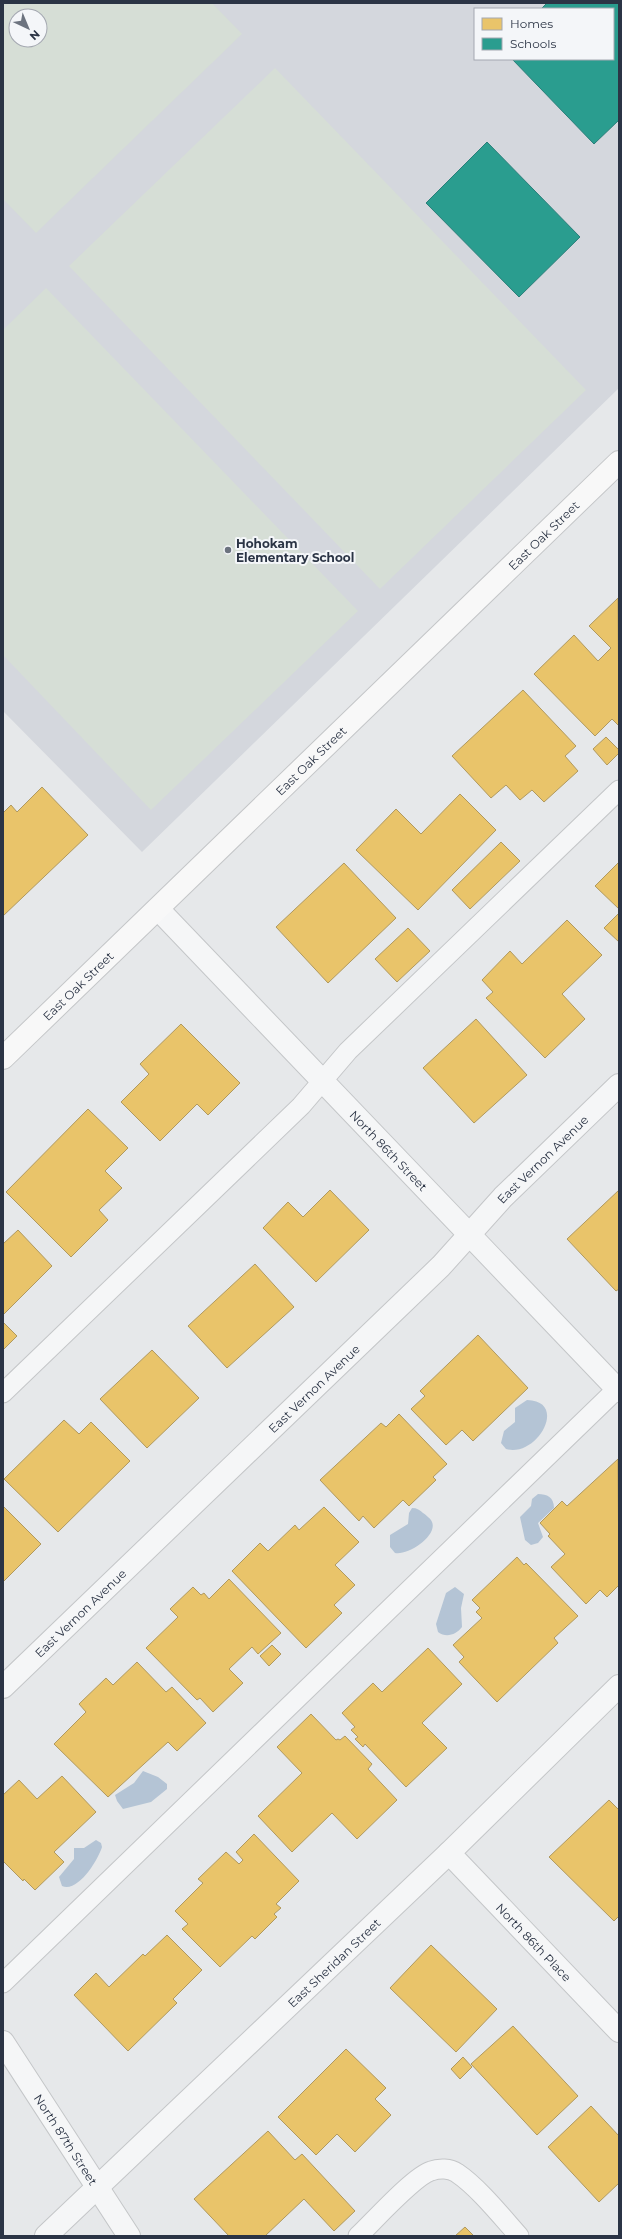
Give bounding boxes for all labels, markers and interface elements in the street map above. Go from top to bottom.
north arrow [8,8,48,48]
legend [474,8,614,60]
text: Homes [510,16,553,31]
text: N [27,27,43,43]
text: Schools [510,36,556,51]
street label: East Oak Street [505,497,582,573]
place label: Hohokam Elementary School [236,536,354,565]
marker: Hohokam Elementary School [223,545,233,555]
street label: East Oak Street [272,723,349,798]
street label: East Oak Street [39,948,116,1023]
street label: North 86th Street [347,1107,431,1194]
street label: East Vernon Avenue [494,1112,591,1206]
street label: East Vernon Avenue [265,1341,363,1436]
street label: East Vernon Avenue [31,1566,129,1660]
street label: North 86th Place [493,1900,575,1984]
street label: East Sheridan Street [284,1915,383,2010]
street label: North 87th Street [31,2091,101,2188]

